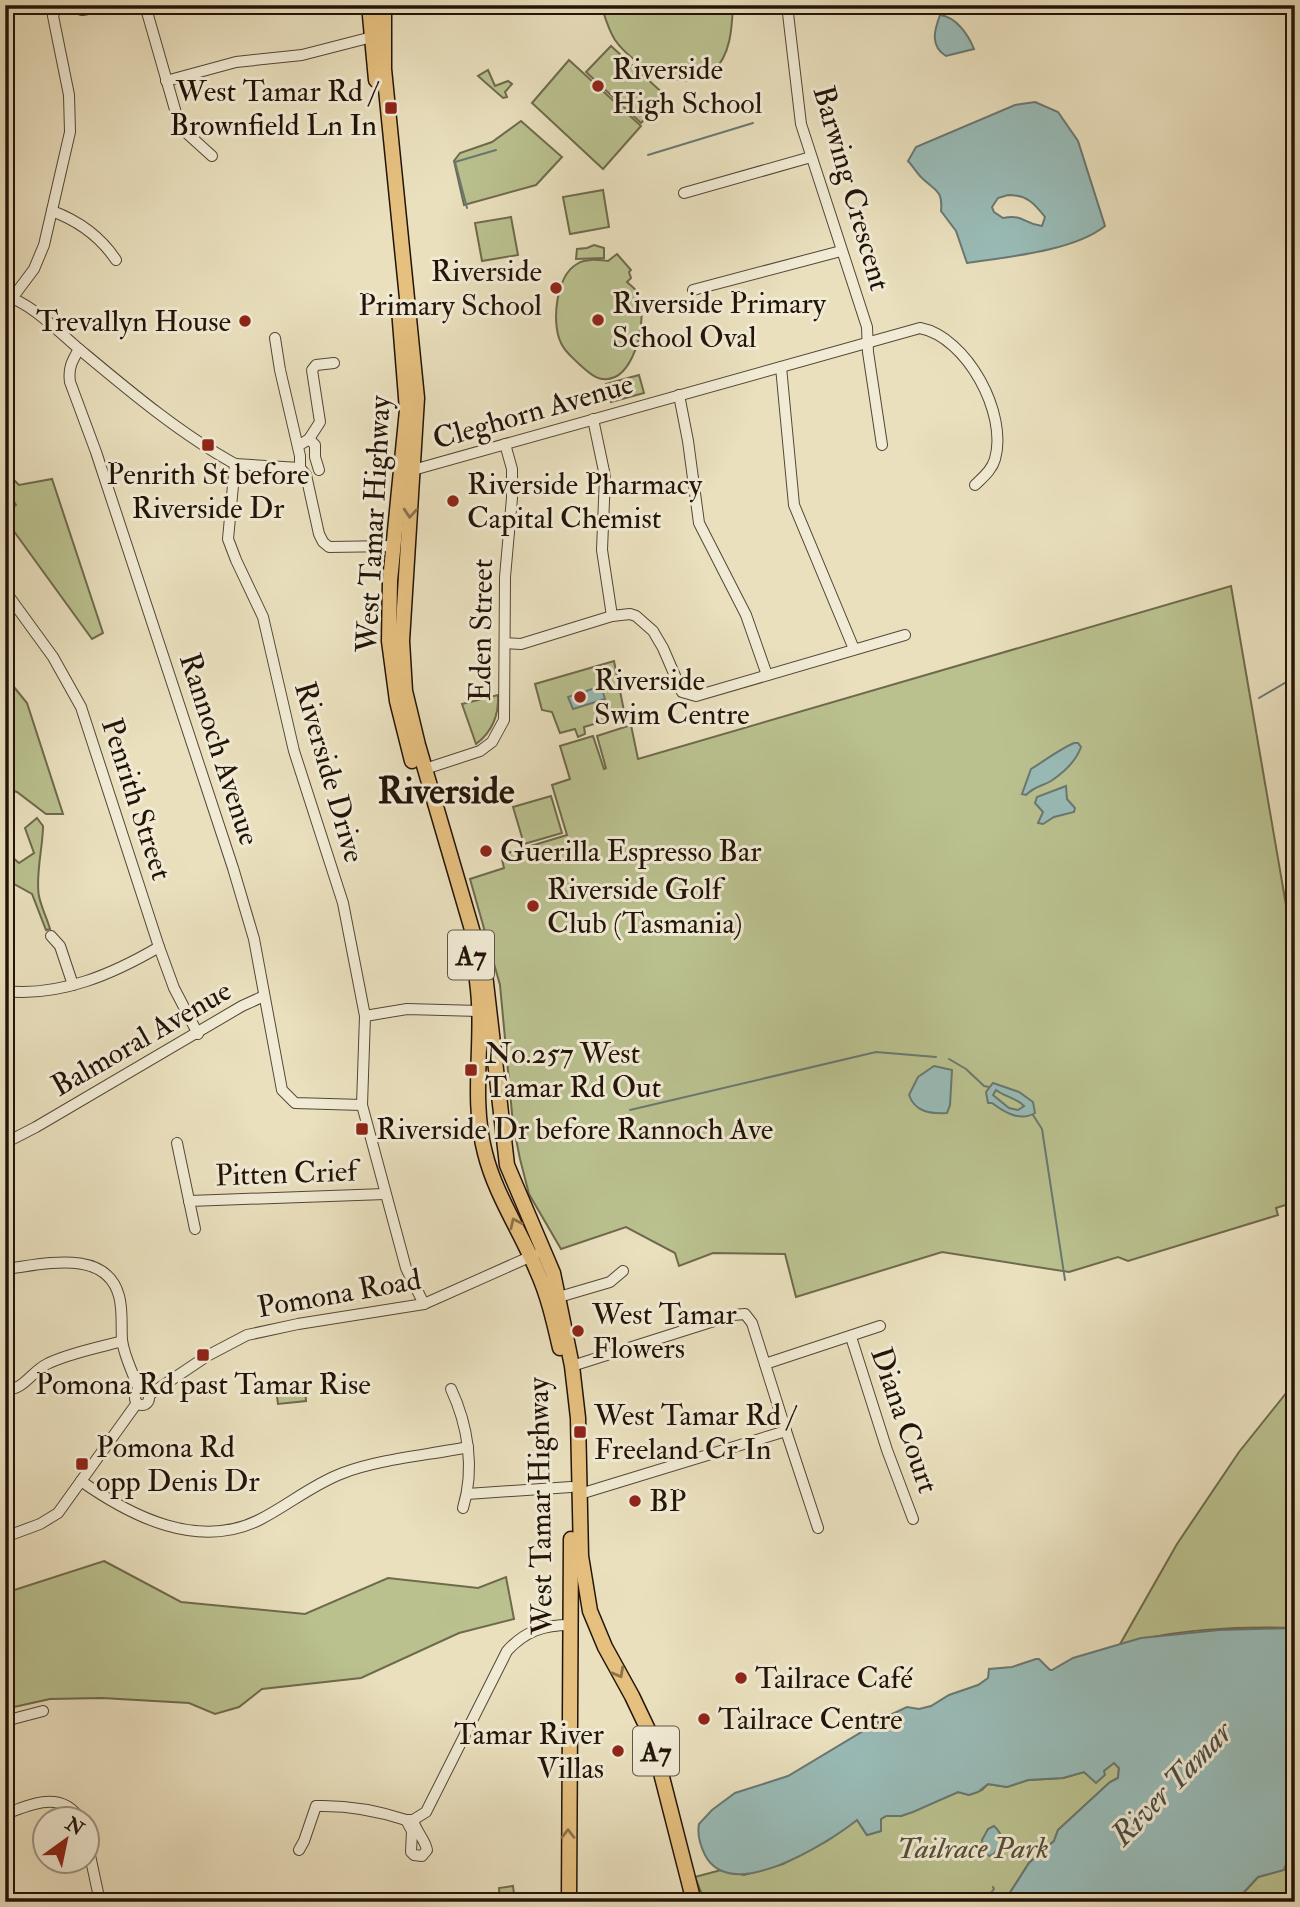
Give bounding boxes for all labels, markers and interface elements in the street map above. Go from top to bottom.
place label: Riverside High School [612,51,763,122]
place label: West Tamar Rd / Brownfield Ln In [169,73,380,144]
marker: Riverside High School [590,78,606,94]
street label: Barwing Crescent [805,81,899,295]
marker: West Tamar Rd / Brownfield Ln In [383,100,399,116]
place label: Riverside Primary School [358,253,542,324]
marker: Riverside Primary School [548,280,564,296]
place label: Riverside Primary School Oval [612,285,827,356]
place label: Trevallyn House [36,303,231,340]
marker: Riverside Primary School Oval [590,312,606,328]
marker: Trevallyn House [237,313,253,329]
street label: Cleghorn Avenue [429,365,638,458]
street label: West Tamar Highway [348,394,399,655]
marker: Penrith St before Riverside Dr [200,437,216,453]
place label: Penrith St before Riverside Dr [106,456,310,527]
place label: Riverside Pharmacy Capital Chemist [467,466,703,537]
marker: Riverside Pharmacy Capital Chemist [445,493,461,509]
one-way arrow [403,507,418,518]
street label: Eden Street [462,558,501,702]
street label: Rannoch Avenue [171,648,268,850]
place label: Riverside Swim Centre [594,662,750,733]
street label: Riverside Drive [286,678,373,867]
marker: Riverside Swim Centre [572,689,588,705]
street label: Penrith Street [93,714,180,885]
district label: Riverside [377,768,515,815]
place label: Guerilla Espresso Bar [500,833,762,870]
marker: Guerilla Espresso Bar [478,843,494,859]
place label: Riverside Golf Club (Tasmania) [547,871,743,942]
marker: Riverside Golf Club (Tasmania) [525,898,541,914]
road number: A7 [448,930,494,979]
street label: Balmoral Avenue [45,972,238,1105]
place label: No.257 West Tamar Rd Out [485,1035,662,1106]
marker: No.257 West Tamar Rd Out [463,1062,479,1078]
place label: Riverside Dr before Rannoch Ave [376,1111,773,1148]
marker: Riverside Dr before Rannoch Ave [354,1121,370,1137]
street label: Pitten Crief [214,1152,362,1194]
one-way arrow [509,1218,523,1230]
street label: Pomona Road [254,1261,424,1326]
place label: West Tamar Flowers [591,1296,737,1367]
marker: West Tamar Flowers [570,1323,586,1339]
street label: Diana Court [862,1342,947,1498]
marker: Pomona Rd past Tamar Rise [195,1347,211,1363]
place label: Pomona Rd past Tamar Rise [35,1366,371,1403]
street label: West Tamar Highway [520,1376,561,1636]
place label: West Tamar Rd / Freeland Cr In [593,1397,798,1468]
marker: West Tamar Rd / Freeland Cr In [572,1424,588,1440]
place label: Pomona Rd opp Denis Dr [96,1429,260,1500]
marker: Pomona Rd opp Denis Dr [74,1456,90,1472]
place label: BP [649,1483,686,1520]
marker: BP [627,1493,643,1509]
place label: Tailrace Café [755,1660,913,1697]
one-way arrow [611,1665,624,1678]
marker: Tailrace Café [733,1670,749,1686]
place label: Tailrace Centre [718,1701,903,1738]
marker: Tailrace Centre [696,1711,712,1727]
water label: River Tamar [1102,1711,1243,1855]
place label: Tamar River Villas [454,1716,604,1787]
road number: A7 [633,1726,679,1776]
marker: Tamar River Villas [610,1743,626,1759]
north arrow [32,1806,102,1876]
text: N [60,1811,89,1842]
one-way arrow [560,1828,576,1838]
park label: Tailrace Park [897,1830,1049,1867]

